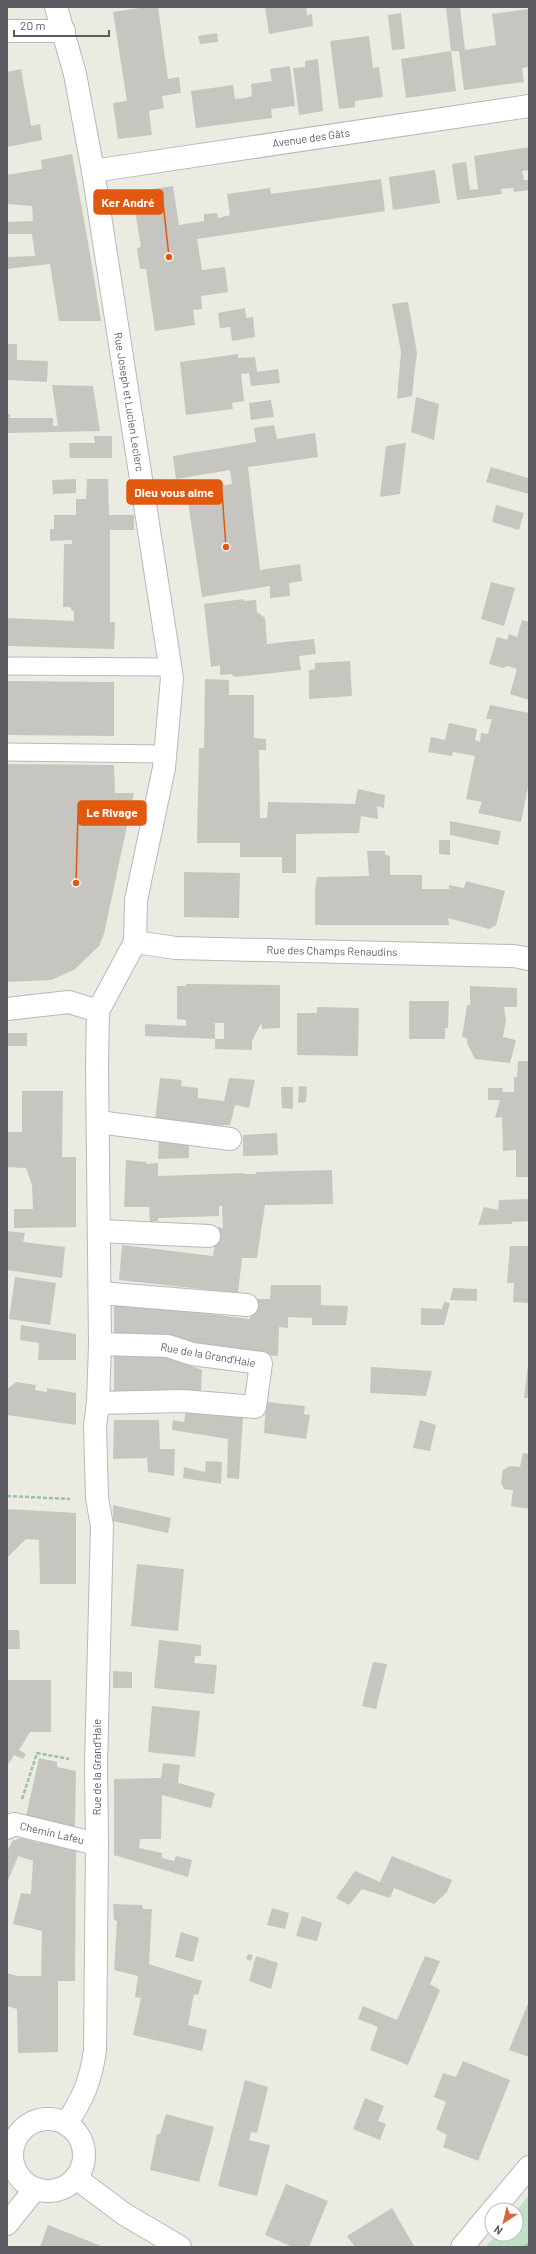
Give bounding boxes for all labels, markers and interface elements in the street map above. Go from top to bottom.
scale bar [14,12,109,38]
text: 20 m [20,18,46,32]
street label: Avenue des Gâts [271,126,350,149]
callout: Ker André [94,190,163,214]
text: Ker André [102,195,155,209]
street label: Rue Joseph et Lucien Leclerc [112,331,147,473]
callout: Dieu vous aime [127,480,222,504]
text: Dieu vous aime [134,485,214,499]
callout: Le Rivage [78,801,146,825]
text: Le Rivage [86,805,138,819]
street label: Rue des Champs Renaudins [266,943,398,958]
street label: Rue de la Grand'Haie [160,1340,257,1369]
street label: Rue de la Grand'Haie [90,1719,103,1815]
street label: Chemin Lafeu [19,1819,86,1846]
north arrow [484,2202,524,2242]
text: N [491,2223,505,2238]

